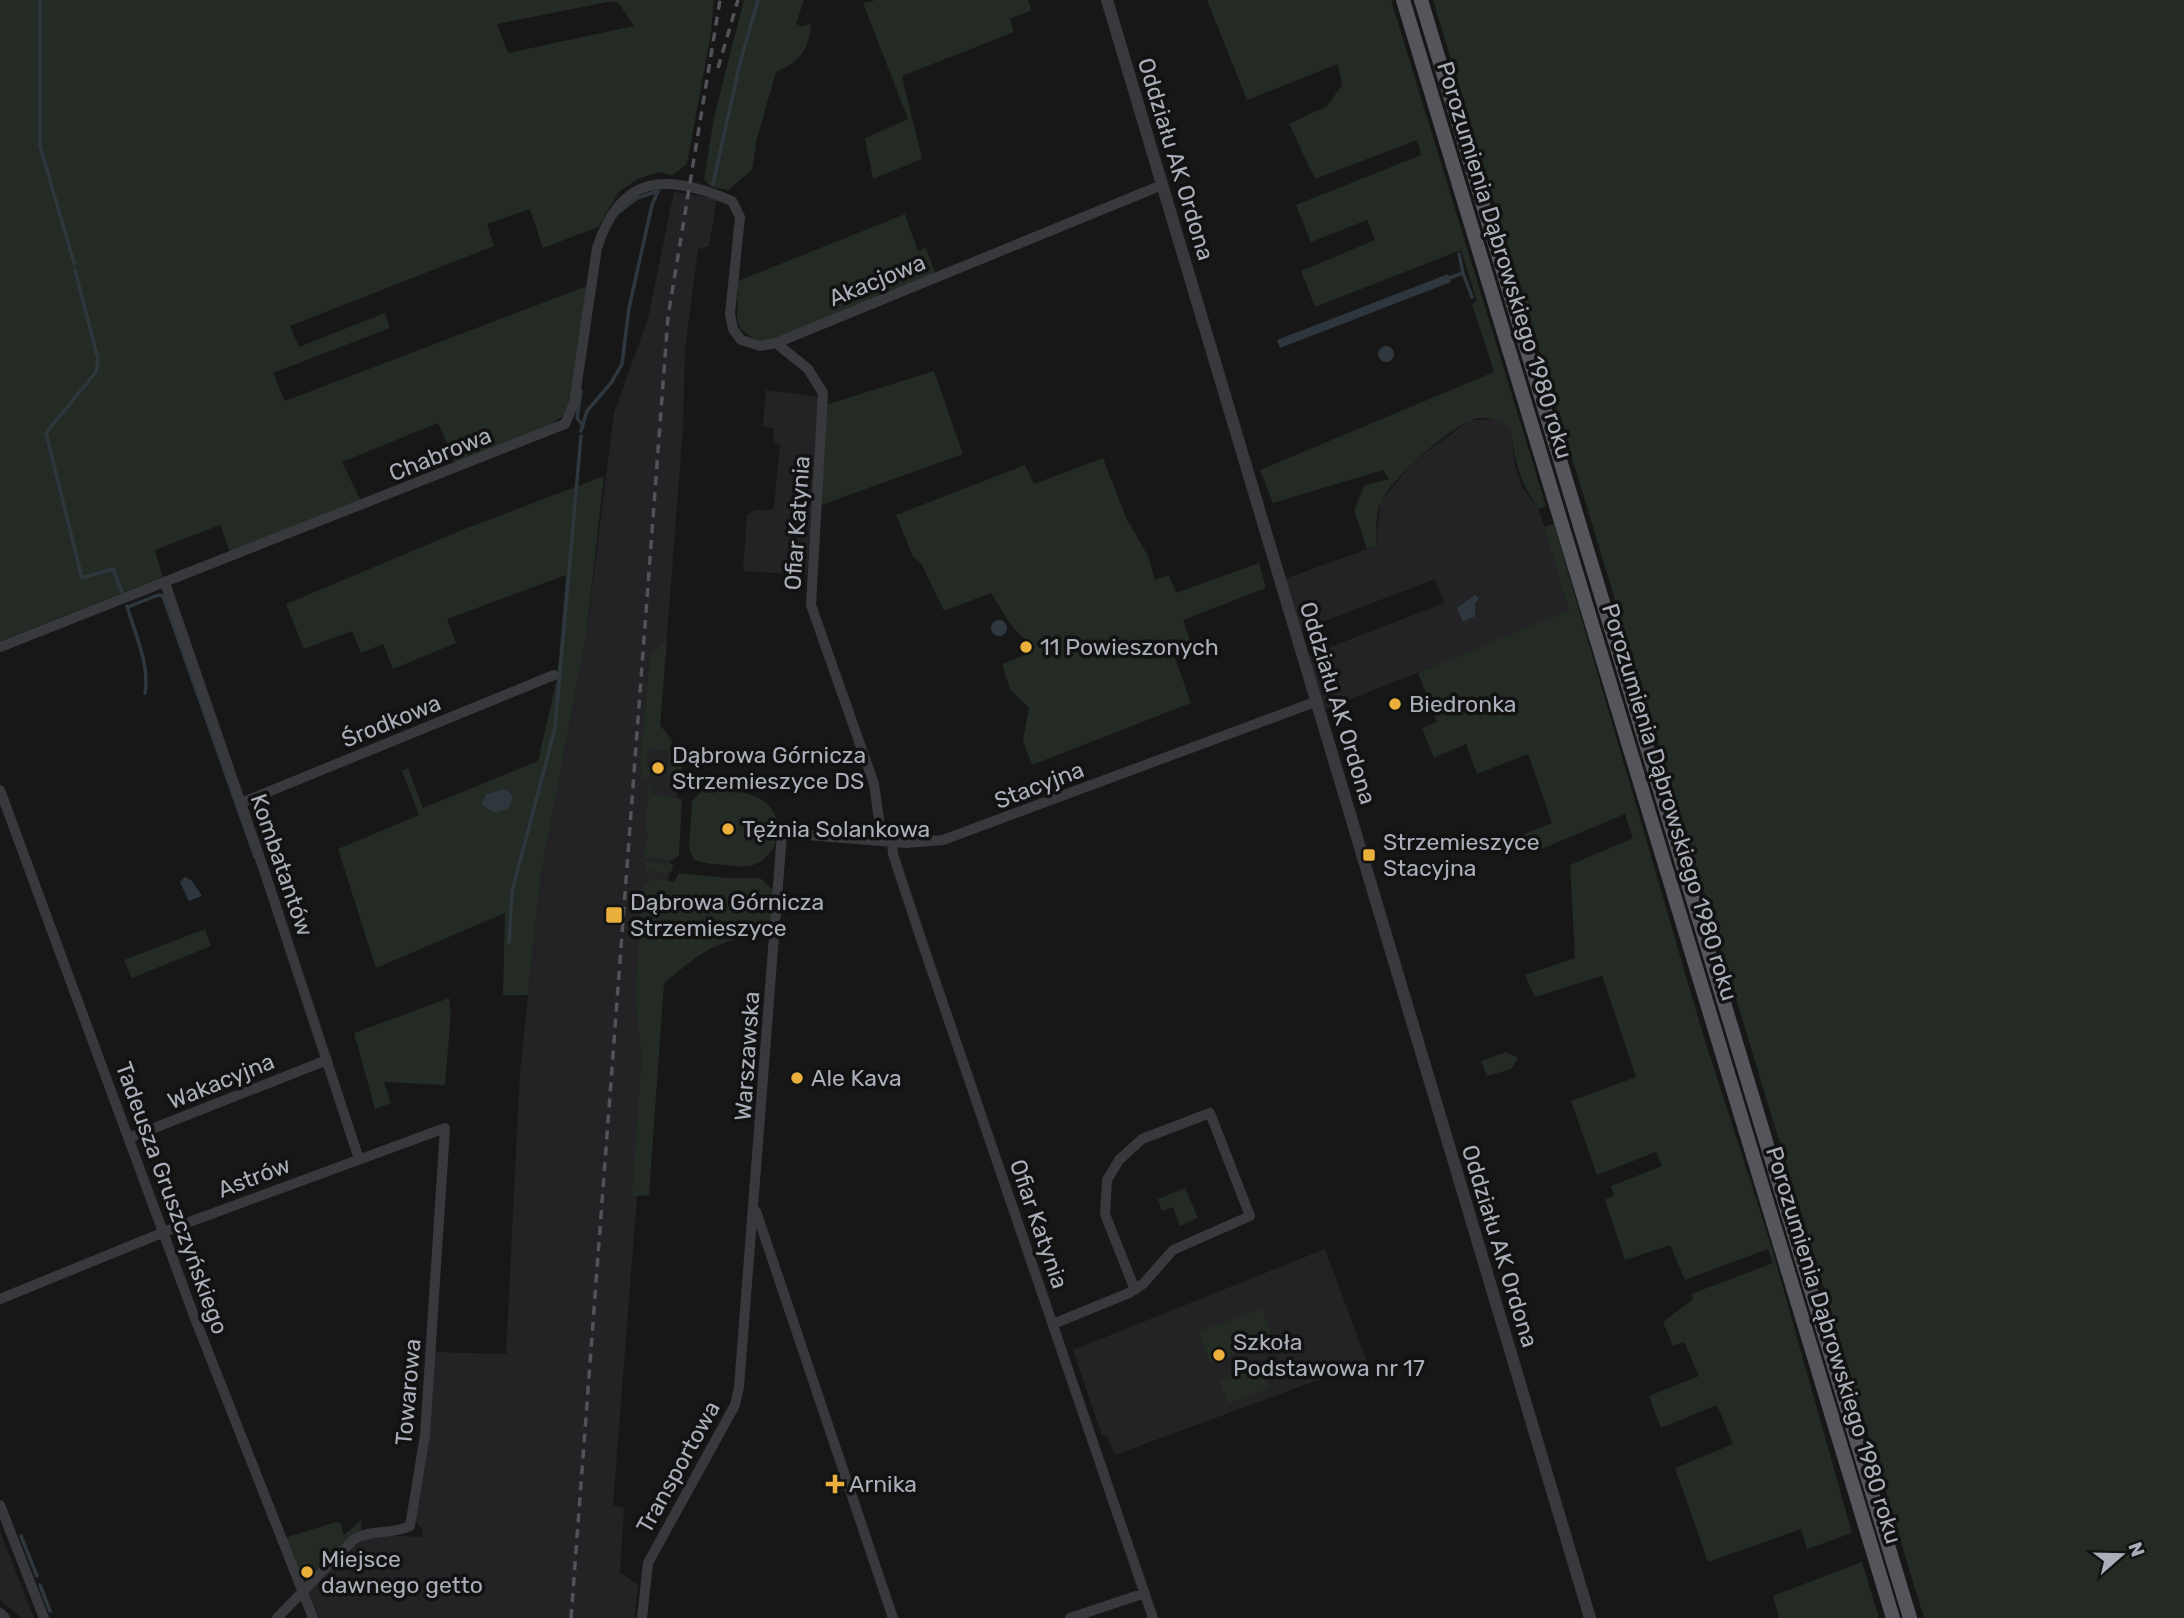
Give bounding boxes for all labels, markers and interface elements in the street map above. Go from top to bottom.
street label: Oddziału AK Ordona [1132,54,1220,264]
street label: Porozumienia Dąbrowskiego 1980 roku [1431,58,1579,462]
street label: Akacjowa [824,248,930,312]
street label: Chabrowa [385,421,495,487]
street label: Ofiar Katynia [778,455,816,591]
street label: Oddziału AK Ordona [1294,598,1382,808]
street label: Porozumienia Dąbrowskiego 1980 roku [1596,600,1744,1004]
place label: 11 Powieszonych [1040,633,1219,661]
marker: 11 Powieszonych [1018,639,1034,655]
street label: Środkowa [337,688,445,754]
place label: Biedronka [1409,690,1516,718]
marker: Biedronka [1387,696,1403,712]
place label: Dąbrowa Górnicza Strzemieszyce DS [672,741,866,795]
street label: Stacyjna [990,755,1088,815]
marker: Dąbrowa Górnicza Strzemieszyce DS [650,760,666,776]
street label: Kombatantów [245,790,319,940]
place label: Tężnia Solankowa [742,815,930,843]
marker: Tężnia Solankowa [720,821,736,837]
place label: Strzemieszyce Stacyjna [1383,828,1540,882]
marker: Strzemieszyce Stacyjna [1361,847,1377,863]
place label: Dąbrowa Górnicza Strzemieszyce [630,888,824,942]
marker: Dąbrowa Górnicza Strzemieszyce [604,905,624,925]
street label: Warszawska [729,990,765,1122]
street label: Wakacyjna [164,1047,278,1115]
street label: Tadeusza Gruszczyńskiego [110,1058,234,1338]
place label: Ale Kava [811,1064,902,1092]
marker: Ale Kava [789,1070,805,1086]
street label: Oddziału AK Ordona [1456,1141,1544,1351]
street label: Porozumienia Dąbrowskiego 1980 roku [1760,1143,1908,1547]
street label: Astrów [214,1150,294,1204]
street label: Ofiar Katynia [1004,1156,1074,1292]
place label: Szkoła Podstawowa nr 17 [1233,1328,1425,1382]
street label: Towarowa [389,1337,427,1447]
marker: Szkoła Podstawowa nr 17 [1211,1347,1227,1363]
street label: Transportowa [630,1396,726,1538]
place label: Arnika [849,1470,917,1498]
marker: Arnika [827,1476,843,1492]
north arrow [2086,1520,2156,1590]
text: N [2123,1539,2150,1560]
place label: Miejsce dawnego getto [321,1545,483,1599]
marker: Miejsce dawnego getto [299,1564,315,1580]

